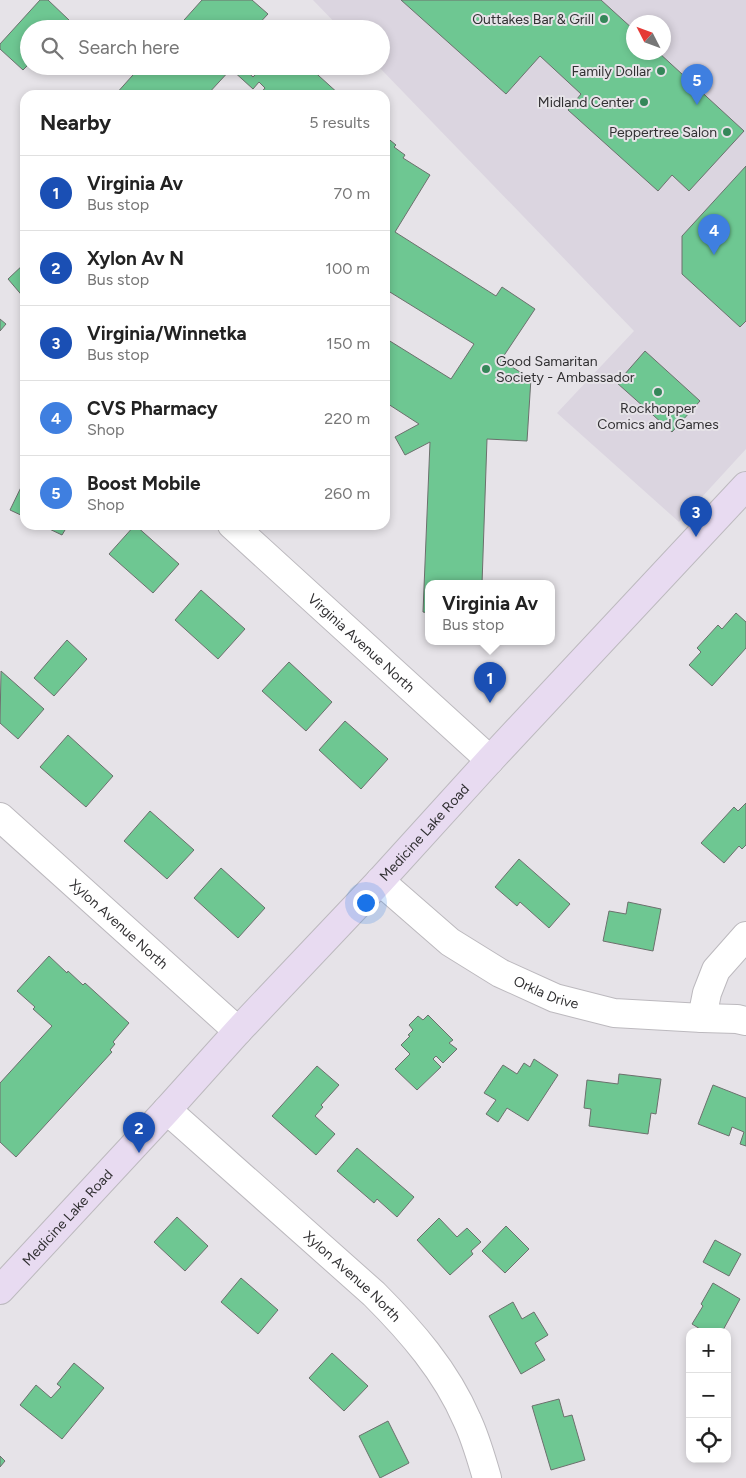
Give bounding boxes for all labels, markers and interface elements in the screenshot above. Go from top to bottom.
place label: Outtakes Bar & Grill [472,11,594,28]
marker: Outtakes Bar & Grill [598,13,610,25]
north arrow [626,15,671,60]
search box [20,20,390,75]
icon: search [38,34,66,62]
text: Search here [78,36,180,59]
place label: Family Dollar [571,63,651,80]
pin: 5 [681,64,713,105]
marker: Family Dollar [655,65,667,77]
place label: Midland Center [538,94,634,111]
marker: Midland Center [638,96,650,108]
text: Nearby [40,110,111,135]
text: 5 results [309,113,370,132]
place label: Peppertree Salon [609,124,717,141]
marker: Peppertree Salon [721,126,733,138]
text: Virginia Av [87,172,183,195]
text: 1 [53,184,59,203]
text: 70 m [334,184,370,203]
text: Bus stop [87,195,149,214]
pin: 4 [698,214,730,255]
text: Xylon Av N [87,247,184,270]
text: 2 [51,259,61,278]
text: 100 m [325,259,370,278]
text: Bus stop [87,270,149,289]
text: Virginia/Winnetka [87,322,247,345]
text: 3 [52,334,60,353]
text: 150 m [326,334,370,353]
text: Bus stop [87,345,149,364]
place label: Good Samaritan Society - Ambassador [496,353,635,386]
marker: Good Samaritan Society - Ambassador [480,363,492,375]
marker: Rockhopper Comics and Games [652,386,664,398]
text: CVS Pharmacy [87,397,218,420]
place label: Rockhopper Comics and Games [597,400,719,433]
text: 4 [51,409,61,428]
text: 220 m [324,409,370,428]
text: Shop [87,420,125,439]
text: Boost Mobile [87,472,201,495]
text: 5 [51,484,61,503]
text: 260 m [324,484,370,503]
text: Shop [87,495,125,514]
pin: 3 [680,496,712,537]
popup [425,580,555,645]
street label: Virginia Avenue North [304,590,418,696]
text: Virginia Av [442,592,538,615]
text: Bus stop [442,615,504,634]
pin: 1 [474,662,506,703]
street label: Medicine Lake Road [376,781,473,885]
street label: Xylon Avenue North [66,876,171,973]
your location [353,890,379,916]
street label: Orkla Drive [511,972,581,1013]
pin: 2 [123,1112,155,1153]
street label: Medicine Lake Road [19,1166,117,1269]
street label: Xylon Avenue North [300,1228,404,1326]
map controls [686,1328,731,1463]
button: + [686,1328,731,1373]
button: − [686,1373,731,1418]
button: locate [686,1418,731,1463]

